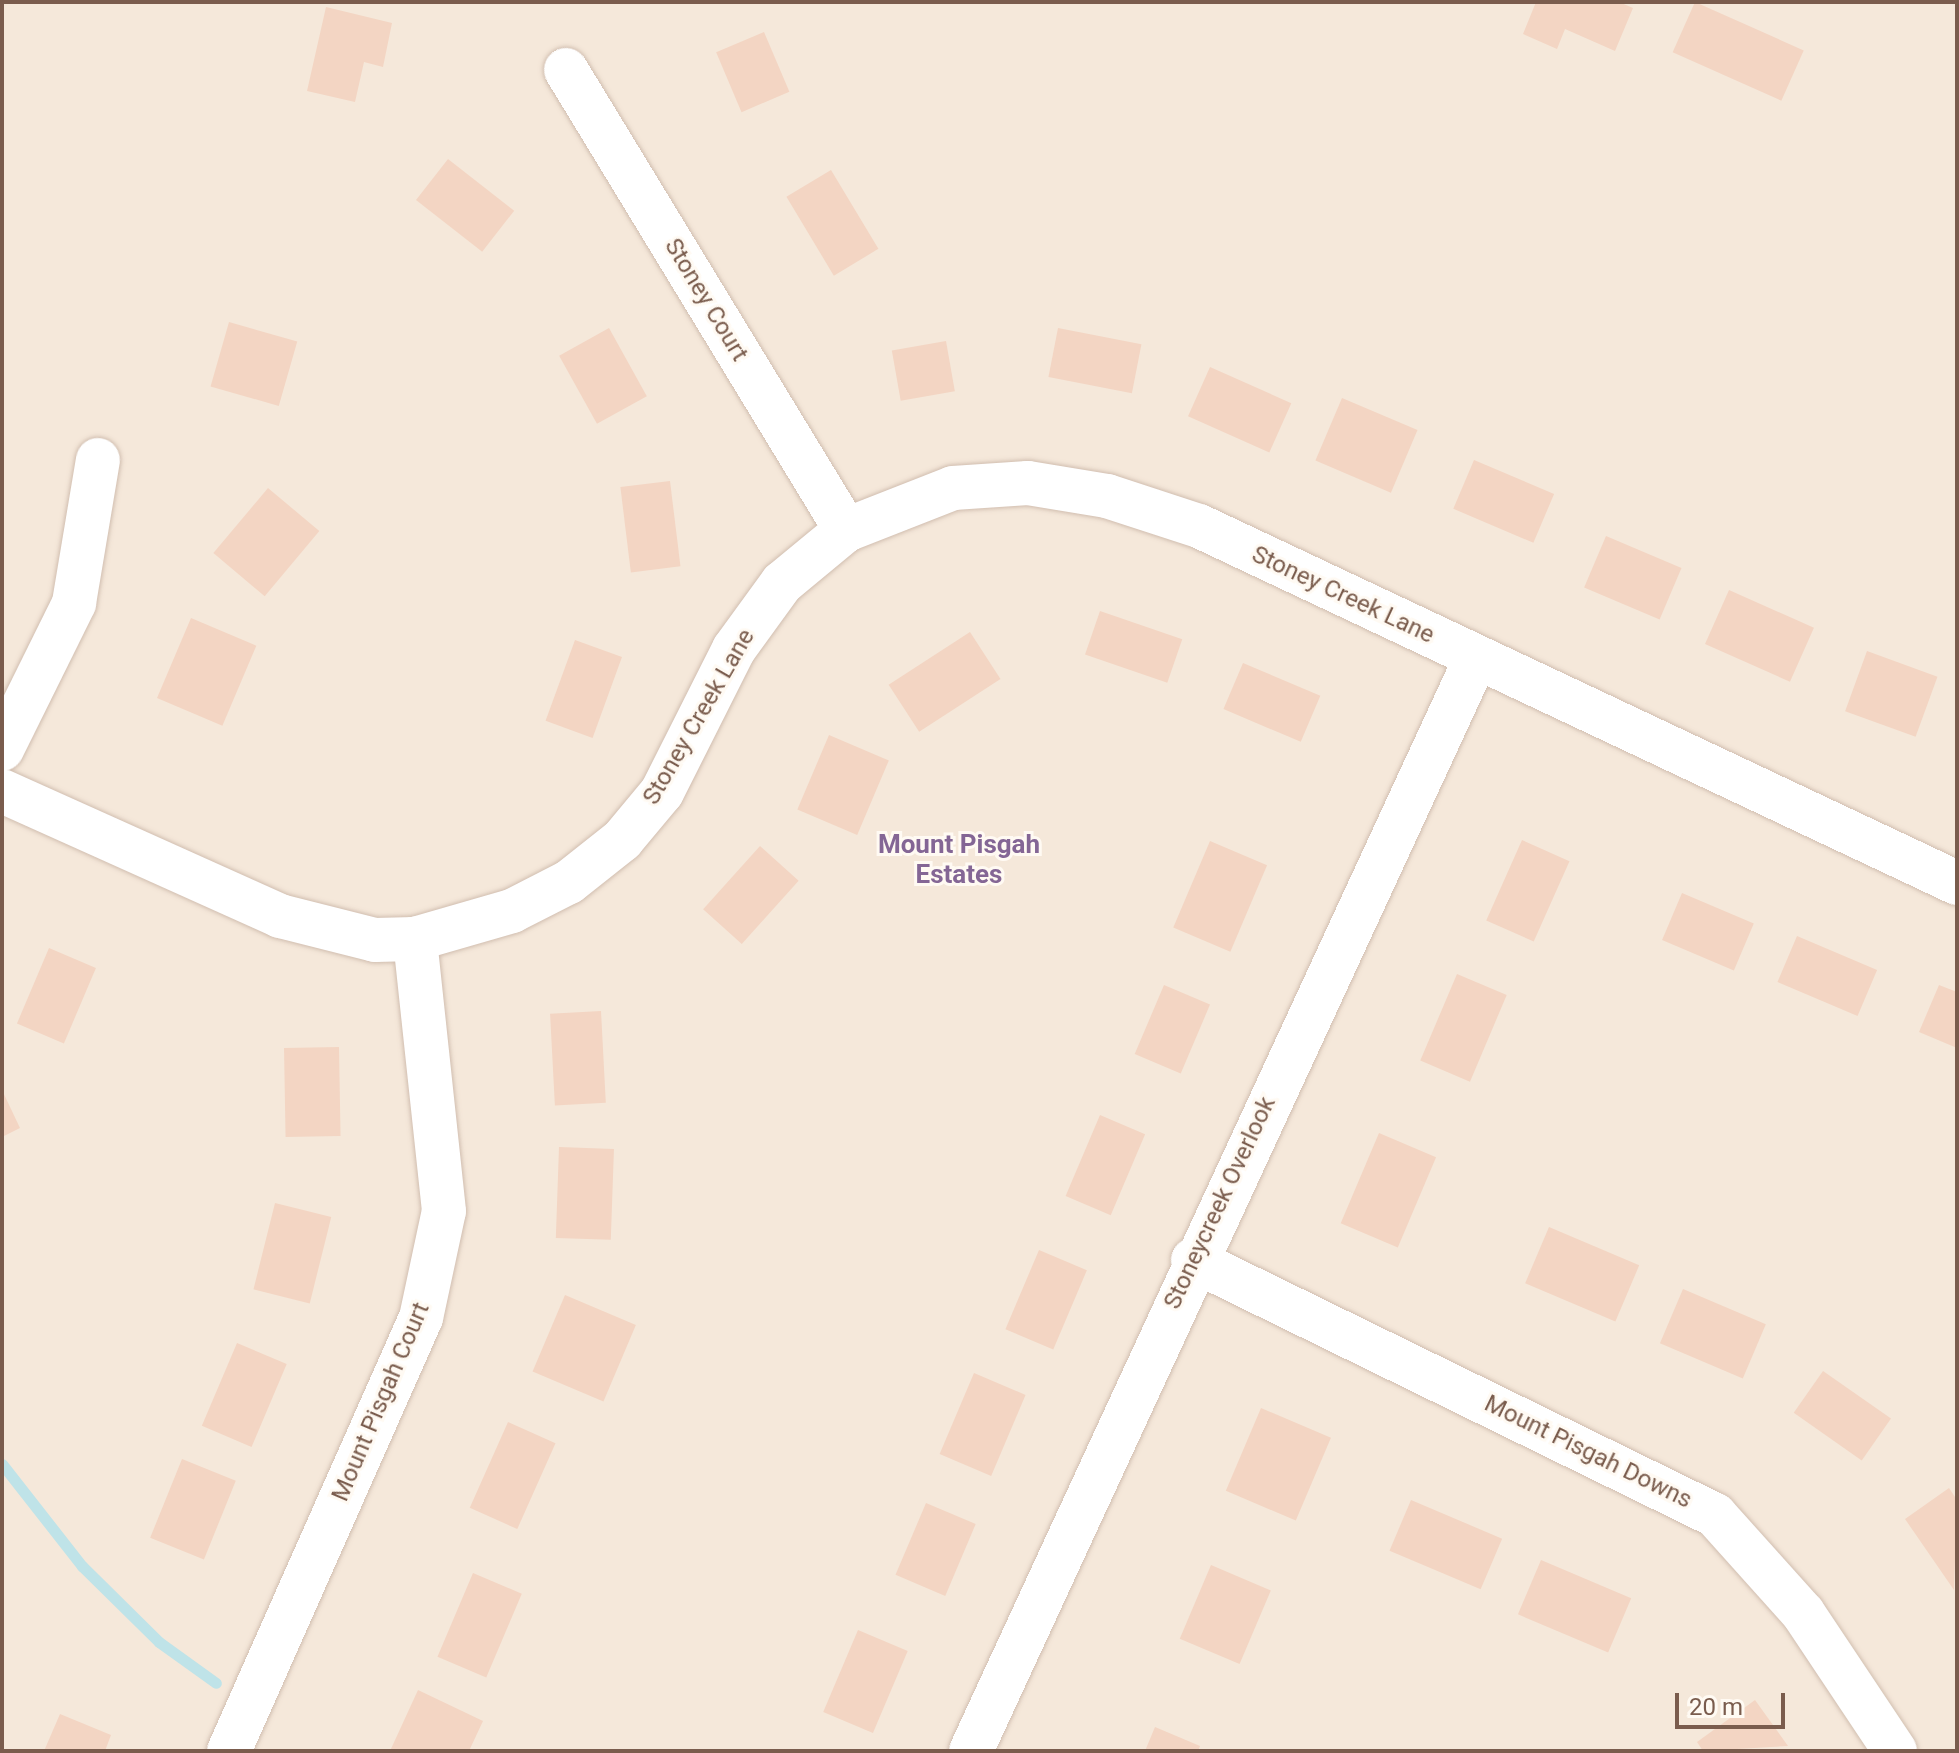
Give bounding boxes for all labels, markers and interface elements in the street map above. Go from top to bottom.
street label: Stoney Court [658,234,754,366]
street label: Stoney Creek Lane [1247,540,1439,650]
street label: Stoney Creek Lane [637,624,761,810]
district label: Mount Pisgah Estates [878,829,1040,890]
street label: Stoneycreek Overlook [1158,1092,1282,1314]
street label: Mount Pisgah Court [326,1298,436,1506]
street label: Mount Pisgah Downs [1480,1389,1696,1515]
scale bar [1679,1677,1789,1727]
text: 20 m [1689,1693,1743,1721]

